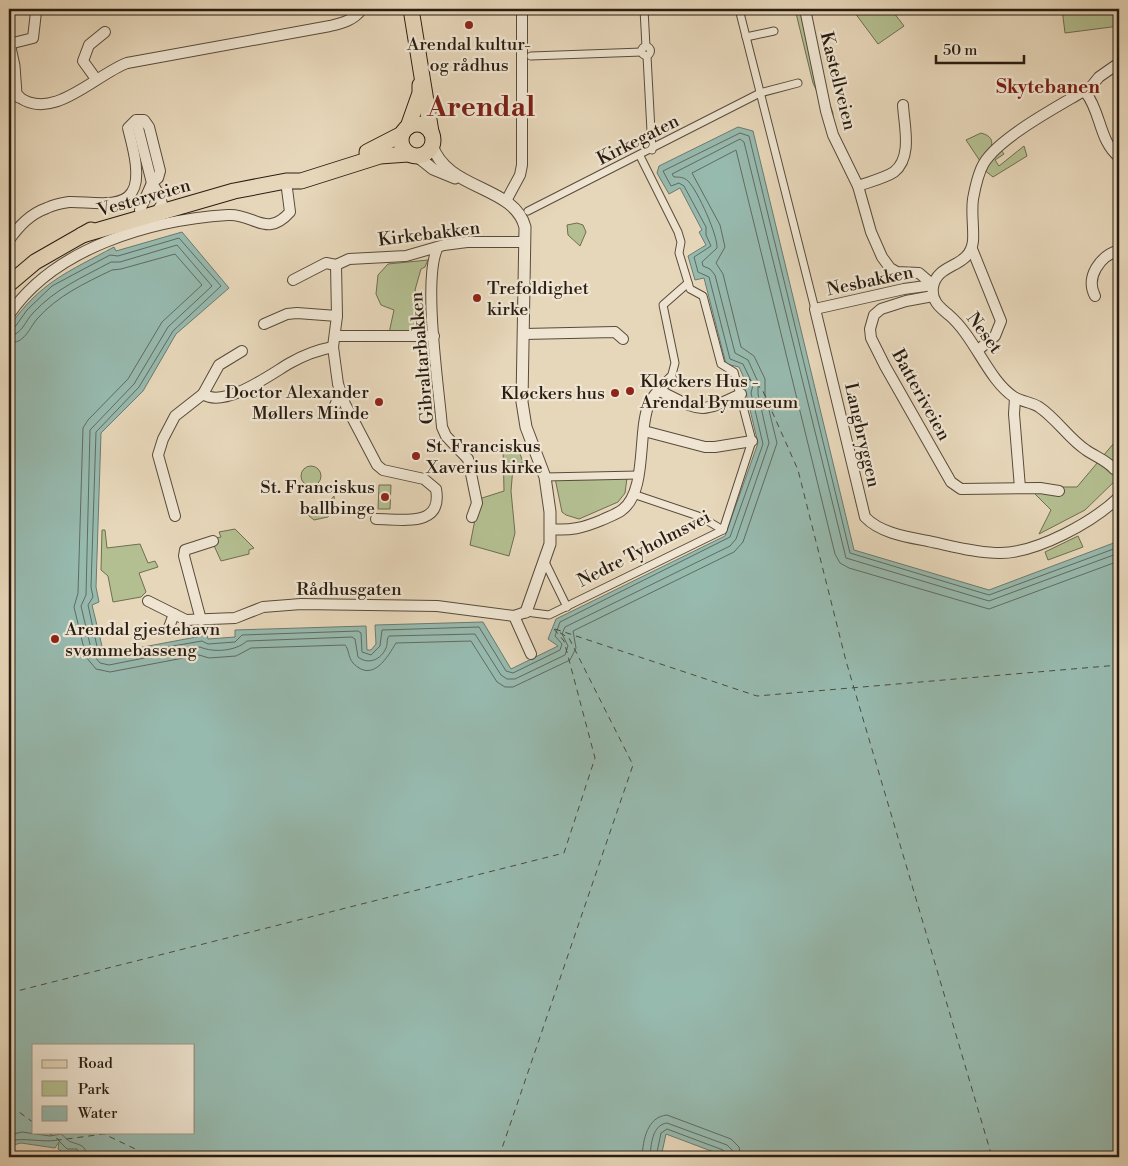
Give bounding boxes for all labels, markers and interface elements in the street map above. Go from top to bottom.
marker: Arendal kultur- og rådhus [463,19,475,31]
street label: Kastellveien [815,29,861,133]
scale bar [936,32,1023,64]
place label: Arendal kultur- og rådhus [406,33,531,77]
text: 50 m [943,41,977,60]
district label: Skytebanen [996,75,1100,99]
district label: Arendal [426,90,535,125]
street label: Kirkegaten [593,109,683,171]
street label: Vesterveien [94,174,193,223]
street label: Kirkebakken [377,216,482,252]
street label: Nesbakken [825,261,916,301]
place label: Trefoldighet kirke [487,277,590,321]
street label: Gibraltarbakken [405,291,439,425]
marker: Trefoldighet kirke [471,292,483,304]
street label: Neset [961,308,1007,359]
street label: Batteriveien [886,344,956,445]
place label: Kløckers Hus - Arendal Bymuseum [639,370,798,414]
place label: Doctor Alexander Møllers Minde [225,381,369,425]
street label: Langbryggen [839,381,885,490]
place label: Kløckers hus [501,382,605,405]
marker: Kløckers Hus - Arendal Bymuseum [624,385,636,397]
marker: Kløckers hus [609,387,621,399]
marker: Doctor Alexander Møllers Minde [373,396,385,408]
place label: St. Franciskus Xaverius kirke [425,435,543,479]
marker: St. Franciskus Xaverius kirke [410,450,422,462]
place label: St. Franciskus ballbinge [260,476,375,520]
marker: St. Franciskus ballbinge [379,491,391,503]
street label: Nedre Tyholmsvei [573,505,715,593]
street label: Rådhusgaten [296,578,402,601]
place label: Arendal gjestehavn svømmebasseng [64,618,221,662]
marker: Arendal gjestehavn svømmebasseng [49,633,61,645]
legend [32,1044,195,1134]
text: Road [78,1054,113,1073]
text: Park [78,1080,110,1099]
text: Water [77,1104,118,1123]

